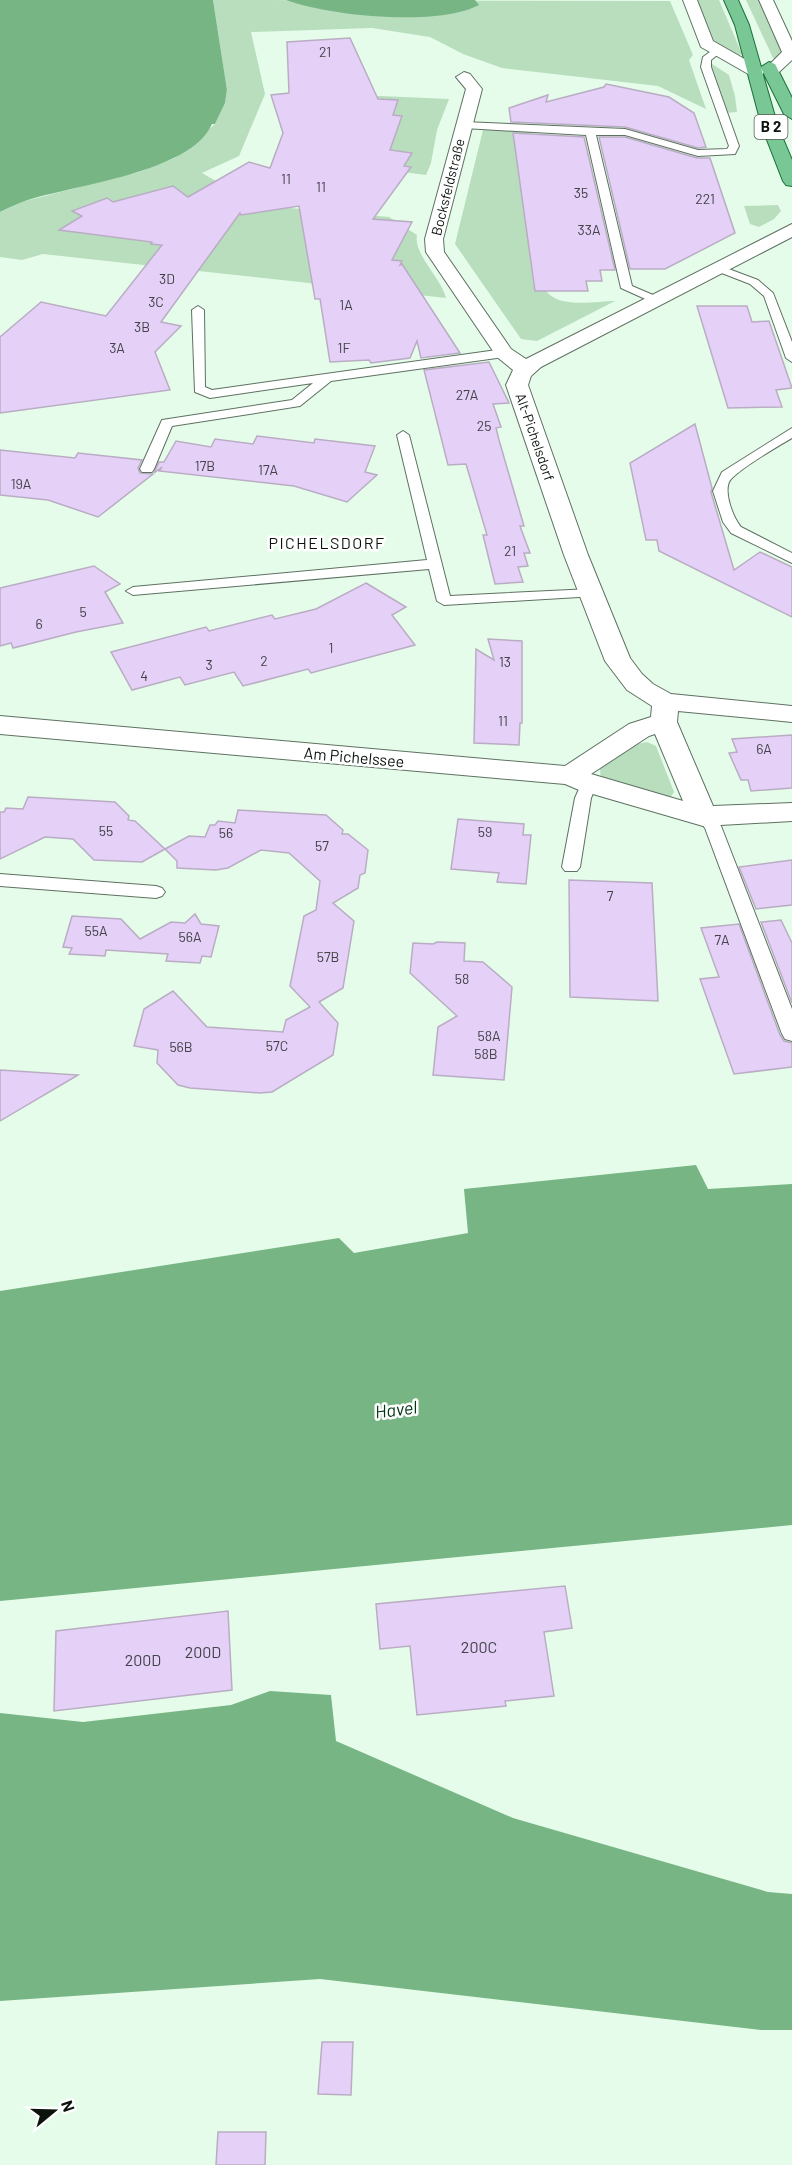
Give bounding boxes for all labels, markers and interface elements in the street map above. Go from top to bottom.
house number: 21 [319,43,331,60]
road number: B 2 [754,115,788,139]
street label: Bocksfeldstraße [427,137,468,237]
house number: 11 [281,170,291,187]
house number: 11 [316,178,326,195]
house number: 35 [574,184,588,201]
house number: 221 [695,190,715,207]
house number: 33A [578,221,601,238]
house number: 3D [159,270,175,287]
house number: 3C [148,293,164,310]
house number: 1A [339,296,353,313]
house number: 3B [134,318,150,335]
house number: 3A [109,339,125,356]
house number: 1F [338,339,350,356]
house number: 27A [456,386,479,403]
street label: Alt-Pichelsdorf [513,391,558,483]
house number: 25 [477,417,491,434]
house number: 17B [195,457,215,474]
house number: 17A [258,461,279,478]
house number: 19A [11,475,32,492]
district label: PICHELSDORF [268,533,386,552]
house number: 21 [504,542,516,559]
house number: 5 [79,603,87,620]
house number: 6 [35,615,43,632]
house number: 1 [329,639,333,656]
house number: 2 [260,652,268,669]
house number: 13 [499,653,511,670]
house number: 3 [205,656,213,673]
house number: 4 [140,667,148,684]
house number: 11 [498,712,508,729]
house number: 6A [756,740,772,757]
street label: Am Pichelssee [303,743,405,770]
house number: 55 [99,822,113,839]
house number: 59 [478,823,492,840]
house number: 56 [219,824,233,841]
house number: 57 [315,837,329,854]
house number: 7 [607,887,614,904]
house number: 55A [85,922,108,939]
house number: 56A [179,928,202,945]
house number: 7A [714,931,730,948]
house number: 57B [317,948,339,965]
house number: 58 [455,970,469,987]
house number: 58A [478,1027,501,1044]
house number: 57C [266,1037,288,1054]
house number: 56B [169,1038,193,1055]
house number: 58B [474,1045,498,1062]
water label: Havel [374,1396,418,1422]
house number: 200C [461,1637,497,1656]
house number: 200D [185,1642,221,1661]
house number: 200D [125,1650,161,1669]
north arrow [24,2081,84,2141]
text: N [58,2098,79,2114]

